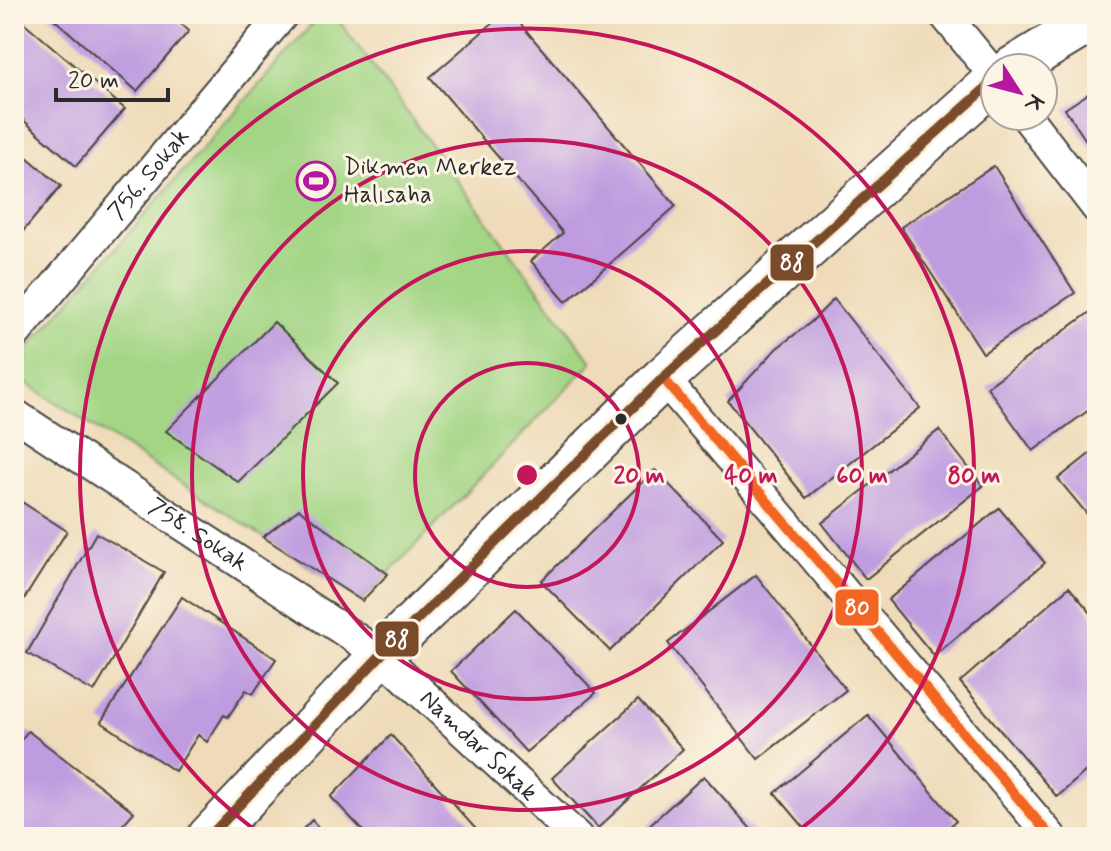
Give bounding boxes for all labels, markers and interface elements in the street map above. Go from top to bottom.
scale bar [56,52,168,102]
north arrow [979,52,1059,132]
text: 20 m [68,66,119,97]
text: K [1017,88,1049,117]
street label: 756. Sokak [101,122,196,227]
place label: Dikmen Merkez Halısaha [344,152,516,211]
sports icon: Dikmen Merkez Halısaha [295,160,337,202]
line badge: 88 [769,243,815,282]
text: 88 [780,250,804,278]
unlabelled marker [613,411,629,427]
centre of rings [513,461,541,489]
text: 20 m [613,461,665,492]
text: 40 m [724,461,778,492]
text: 60 m [836,461,888,492]
text: 80 m [948,461,1000,492]
street label: 758. Sokak [142,491,254,579]
line badge: 80 [834,588,880,627]
text: 80 [845,595,870,623]
line badge: 88 [374,620,420,658]
text: 88 [385,627,409,655]
street label: Namdar Sokak [413,683,544,808]

